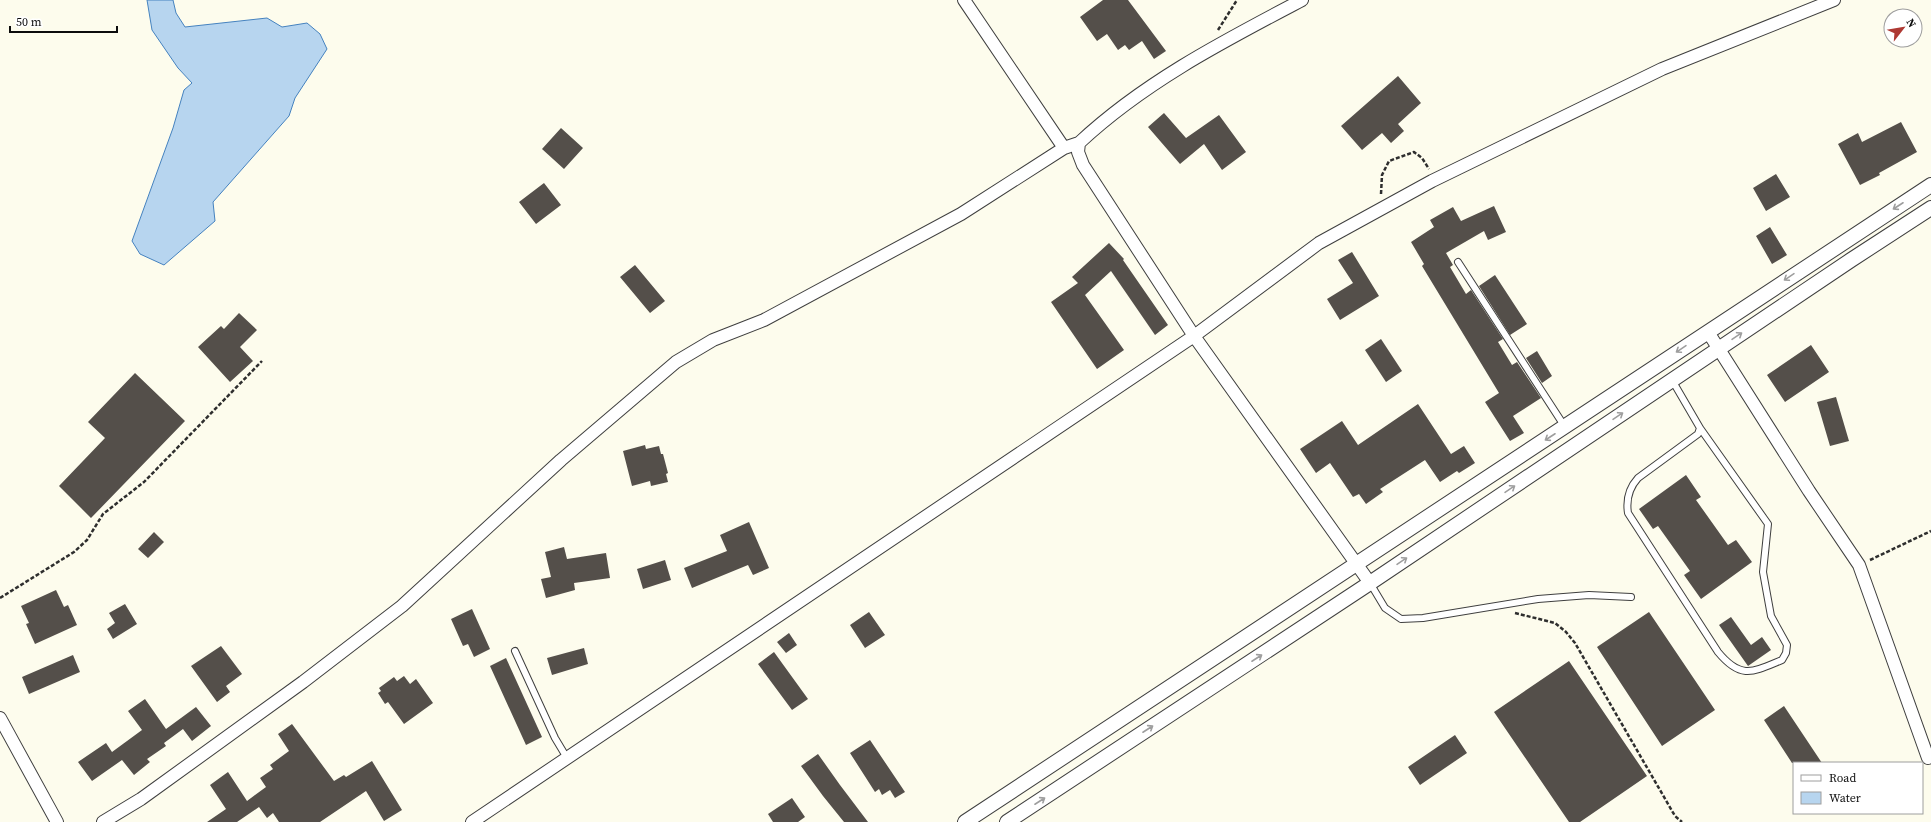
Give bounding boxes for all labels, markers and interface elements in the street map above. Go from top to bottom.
scale bar [10,8,117,34]
north arrow [1883,8,1923,48]
text: 50 m [16,14,42,30]
text: N [1903,16,1920,30]
one-way arrow [1893,202,1904,210]
one-way arrow [1784,273,1795,281]
one-way arrow [1732,332,1743,340]
one-way arrow [1676,345,1687,354]
one-way arrow [1612,412,1623,420]
one-way arrow [1545,433,1556,441]
one-way arrow [1504,485,1515,493]
one-way arrow [1396,557,1407,565]
one-way arrow [1251,653,1262,662]
one-way arrow [1142,725,1153,733]
legend [1793,762,1923,814]
text: Road [1829,770,1856,786]
text: Water [1829,790,1861,806]
one-way arrow [1034,796,1045,805]

